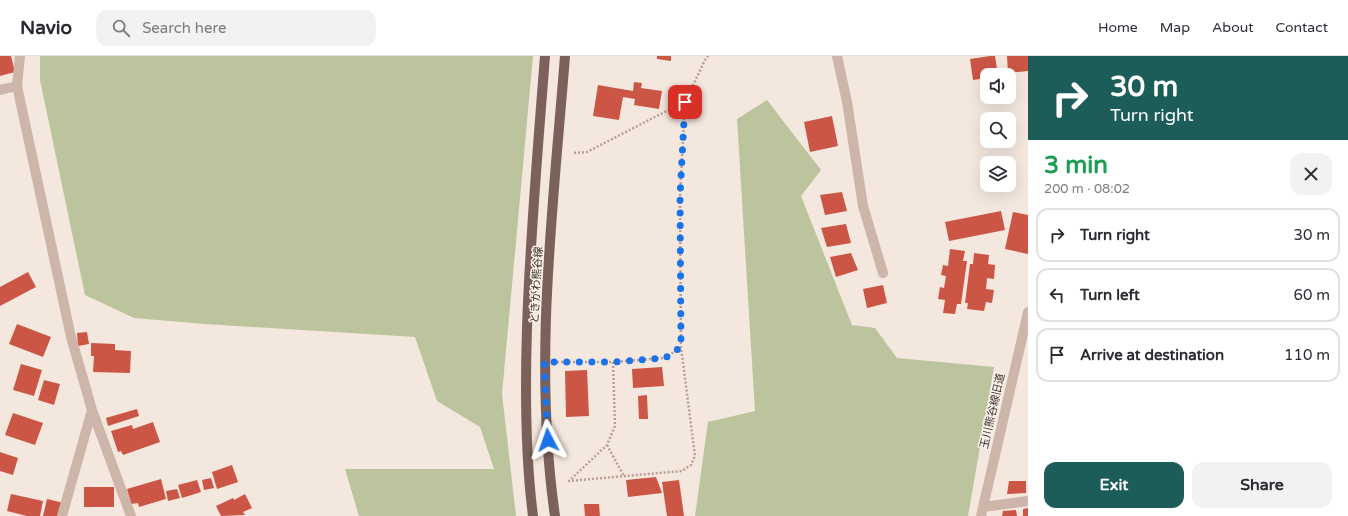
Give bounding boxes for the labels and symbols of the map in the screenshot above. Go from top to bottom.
pin [668,85,702,119]
street label: ときがわ熊谷線 [528,246,545,324]
street label: 玉川熊谷線旧道 [977,372,1007,450]
position arrow [527,419,569,461]

